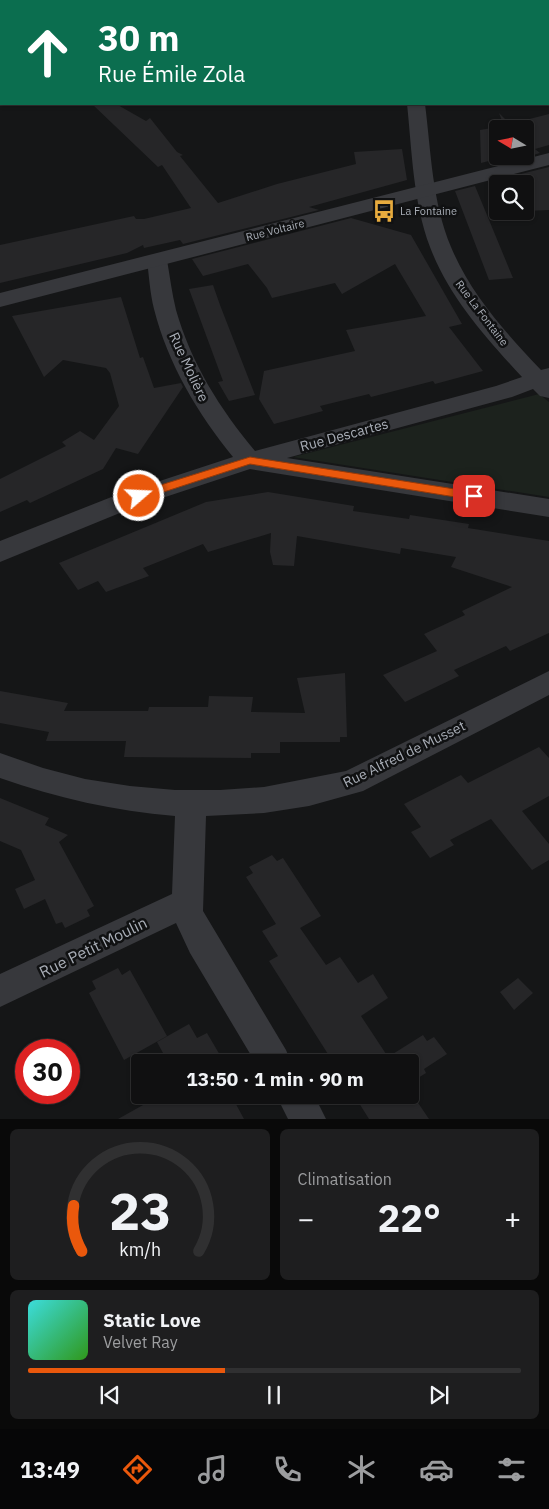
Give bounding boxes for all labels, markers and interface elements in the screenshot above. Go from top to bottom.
text: 30 m [98,15,180,61]
icon: ahead [15,20,80,85]
text: Rue Émile Zola [98,59,245,88]
north arrow [489,120,534,165]
map controls [489,120,534,220]
button: search [489,175,534,220]
bus stop icon: La Fontaine [371,198,397,224]
place label: La Fontaine [400,204,457,218]
street label: Rue Voltaire [244,216,306,244]
street label: Rue La Fontaine [453,277,511,349]
street label: Rue Molière [165,329,213,405]
street label: Rue Descartes [298,414,390,455]
position arrow [112,469,164,521]
pin [453,475,495,517]
icon: arrive [460,482,488,510]
street label: Rue Alfred de Musset [340,717,468,791]
street label: Rue Petit Moulin [36,912,150,982]
speed limit sign: 30 [15,1039,80,1104]
text: 13:50 · 1 min · 90 m [186,1067,364,1091]
text: Climatisation [298,1169,392,1189]
text: 23 [109,1177,171,1244]
text: 22° [378,1193,441,1242]
text: − [298,1200,314,1237]
text: + [504,1200,521,1237]
text: km/h [119,1238,161,1261]
text: Static Love [103,1308,201,1332]
text: Velvet Ray [103,1332,178,1352]
icon: previous [96,1381,124,1409]
icon: pause [260,1381,288,1409]
icon: next [425,1381,453,1409]
icon: directions [120,1452,155,1487]
icon: music [195,1452,230,1487]
icon: phone [270,1452,305,1487]
icon: climate [344,1452,379,1487]
icon: car [419,1452,454,1487]
icon: filters [494,1452,529,1487]
text: 13:49 [20,1455,80,1484]

